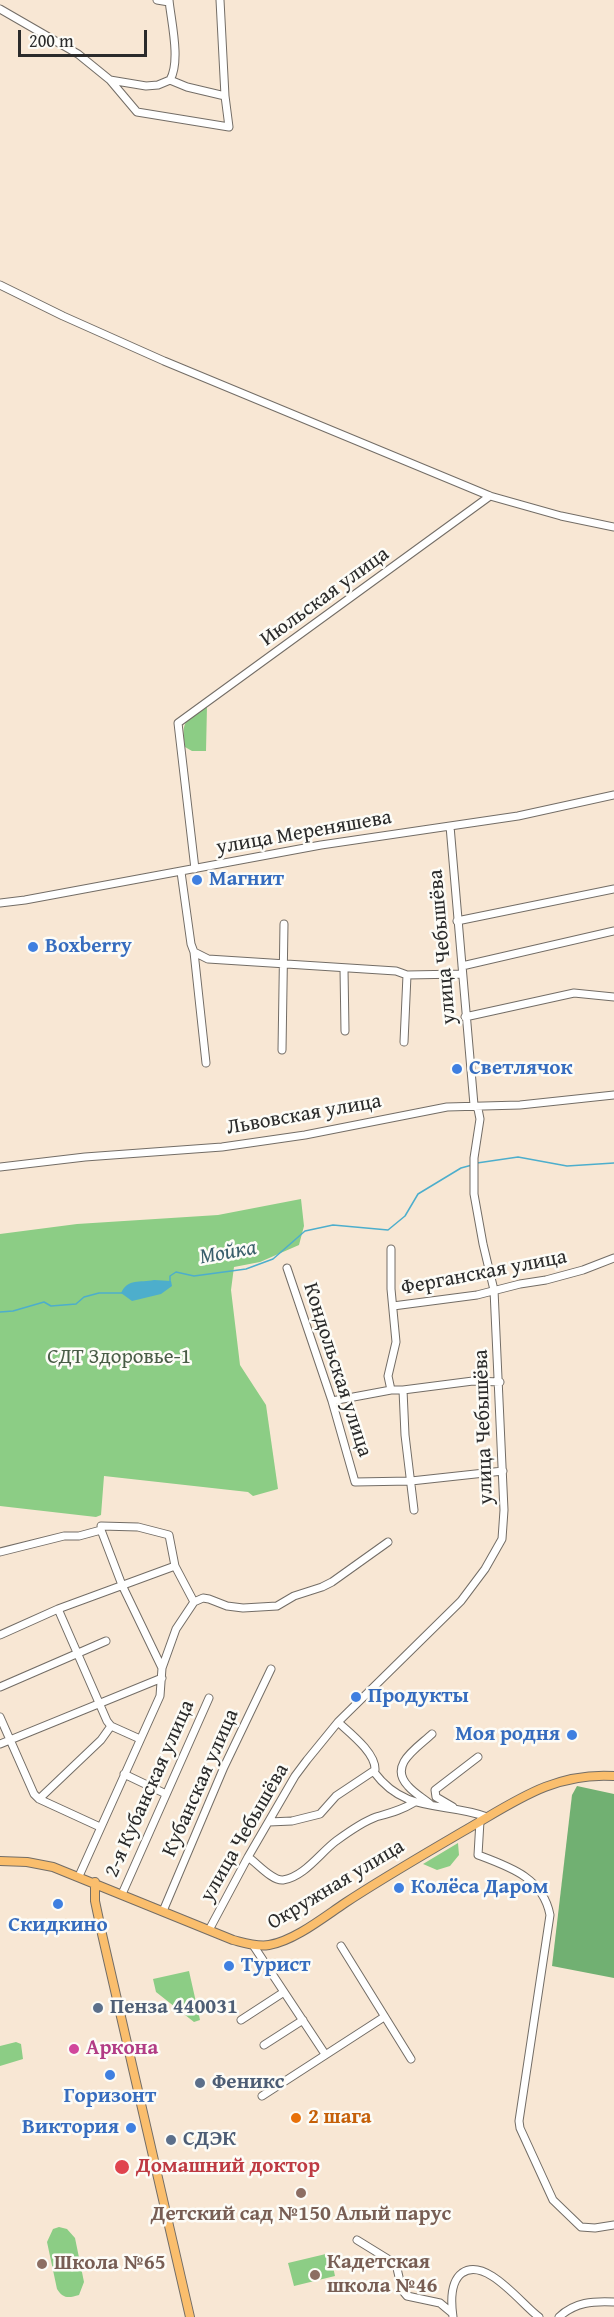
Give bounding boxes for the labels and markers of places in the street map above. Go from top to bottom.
place label: Магнит [209,867,284,893]
marker: Магнит [190,873,204,887]
place label: Boxberry [45,934,132,960]
marker: Boxberry [26,940,40,954]
place label: Светлячок [469,1056,573,1082]
marker: Светлячок [450,1062,464,1076]
place label: Продукты [368,1684,469,1710]
marker: Продукты [349,1690,363,1704]
place label: Моя родня [455,1722,560,1748]
marker: Моя родня [565,1728,579,1742]
place label: Колёса Даром [411,1875,548,1901]
marker: Колёса Даром [392,1881,406,1895]
marker: Скидкино [51,1897,65,1911]
place label: Скидкино [8,1913,108,1939]
place label: Турист [241,1953,310,1979]
marker: Турист [222,1959,236,1973]
place label: Пенза 440031 [110,1995,238,2021]
marker: Пенза 440031 [91,2001,105,2015]
place label: Аркона [86,2036,158,2062]
marker: Аркона [67,2042,81,2056]
marker: Горизонт [103,2068,117,2082]
place label: Феникс [212,2070,284,2096]
marker: Феникс [193,2076,207,2090]
place label: Горизонт [64,2084,156,2110]
place label: 2 шага [308,2105,372,2131]
marker: 2 шага [289,2111,303,2125]
place label: Виктория [22,2115,119,2141]
marker: Виктория [124,2121,138,2135]
place label: СДЭК [183,2127,236,2153]
marker: СДЭК [164,2133,178,2147]
place label: Домашний доктор [136,2154,320,2180]
marker: Домашний доктор [113,2158,131,2176]
marker: Детский сад №150 Алый парус [294,2186,308,2200]
place label: Детский сад №150 Алый парус [151,2202,451,2228]
place label: Кадетская школа №46 [327,2250,437,2300]
place label: Школа №65 [54,2251,166,2277]
marker: Школа №65 [35,2257,49,2271]
marker: Кадетская школа №46 [308,2268,322,2282]

